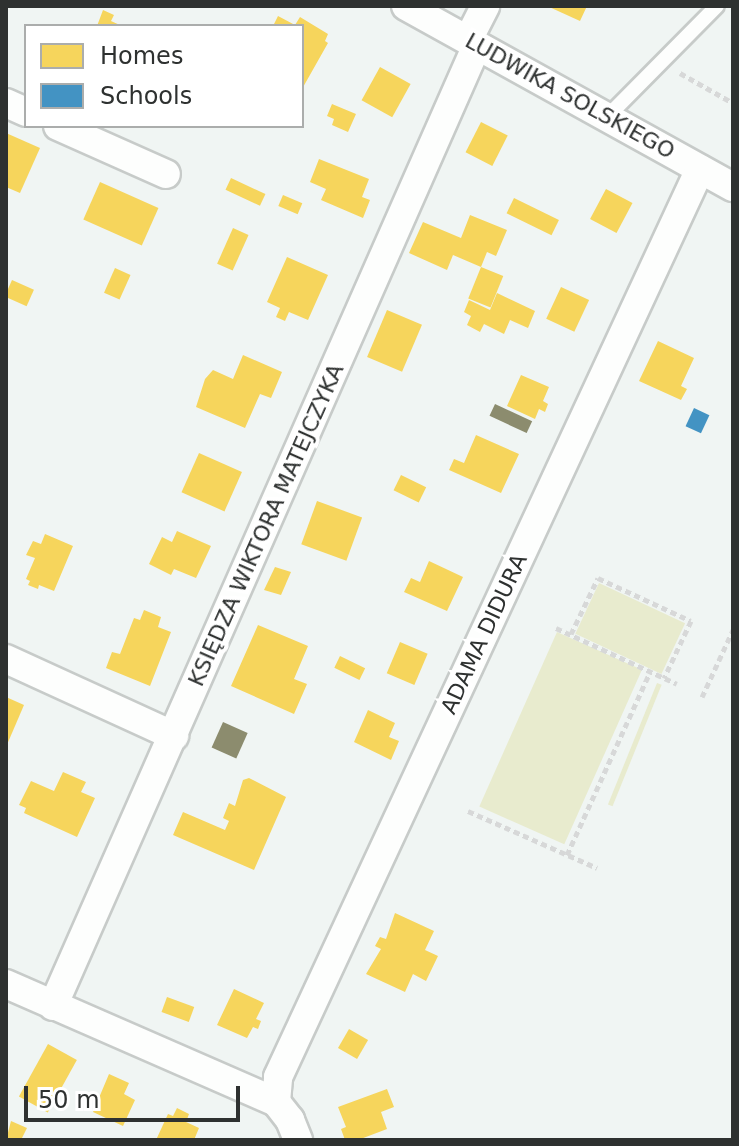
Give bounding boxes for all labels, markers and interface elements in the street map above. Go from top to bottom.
legend [24,24,304,128]
street label: LUDWIKA SOLSKIEGO [461,27,679,165]
text: Homes [100,42,183,70]
text: Schools [100,82,192,110]
street label: KSIĘDZA WIKTORA MATEJCZYKA [183,360,349,690]
street label: ADAMA DIDURA [435,550,533,718]
scale bar [28,1070,244,1120]
text: 50 m [38,1086,100,1114]

